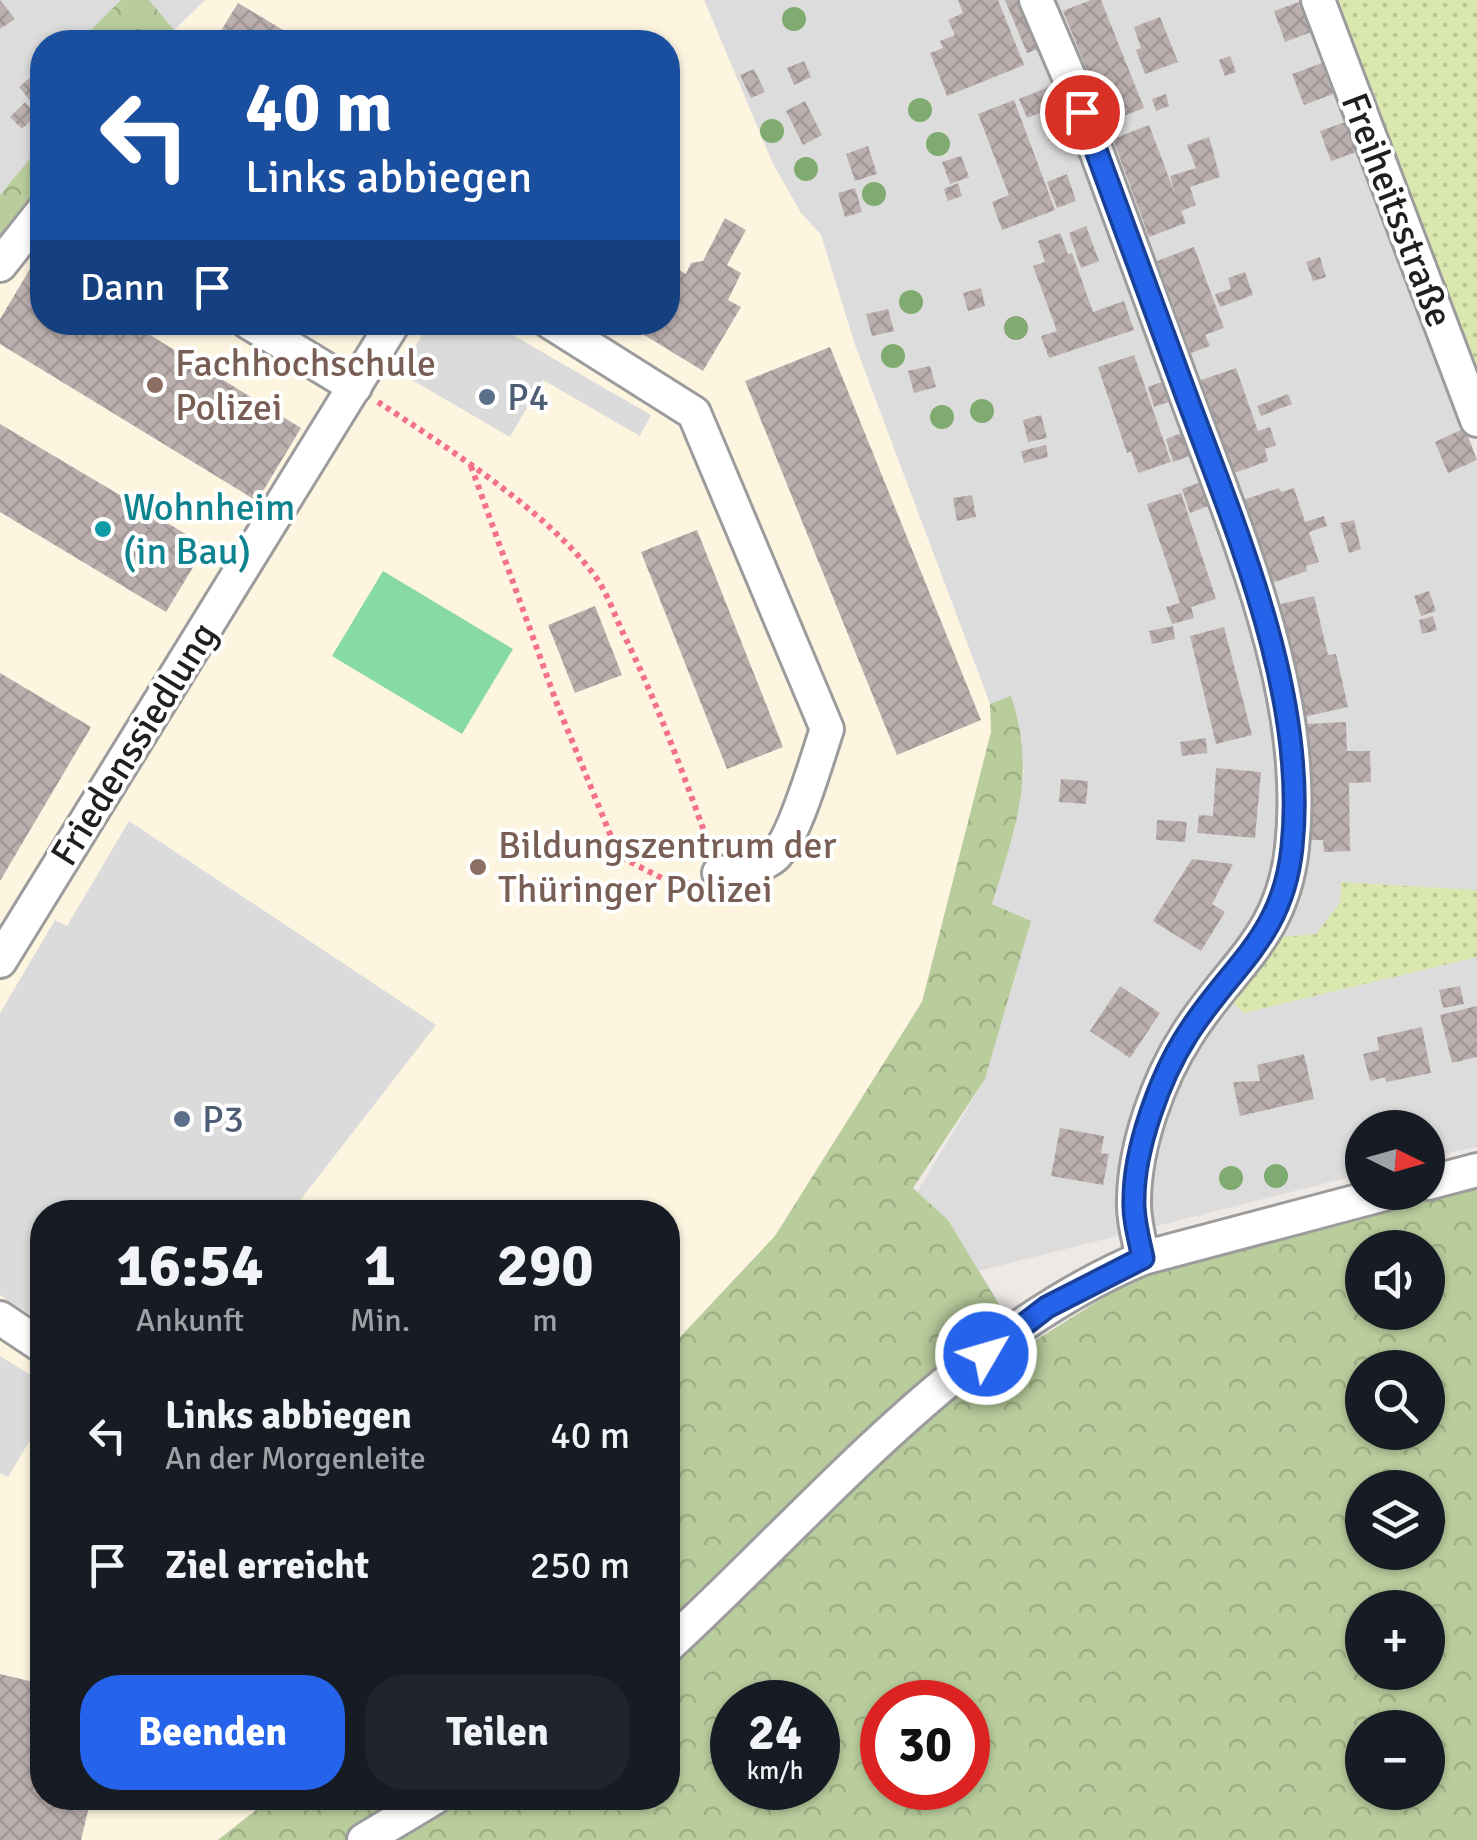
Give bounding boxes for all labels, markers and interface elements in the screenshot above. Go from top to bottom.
text: 40 m [245,64,393,150]
icon: left [80,70,210,200]
pin [1040,70,1125,155]
icon: arrive [1055,85,1110,140]
street label: Freiheitsstraße [1331,86,1463,334]
text: Links abbiegen [245,150,532,205]
icon: arrive [185,260,240,315]
text: Dann [80,264,165,311]
place label: Fachhochschule Polizei [175,340,436,431]
marker: Fachhochschule Polizei [144,374,166,396]
place label: P4 [507,374,549,421]
marker: P4 [476,386,498,408]
place label: Wohnheim (in Bau) [123,484,295,575]
marker: Wohnheim (in Bau) [92,518,114,540]
street label: Friedenssiedlung [40,614,228,874]
place label: Bildungszentrum der Thüringer Polizei [498,822,837,913]
marker: Bildungszentrum der Thüringer Polizei [467,856,489,878]
place label: P3 [202,1096,244,1143]
marker: P3 [171,1108,193,1130]
north arrow [1345,1110,1445,1210]
map controls [1345,1110,1445,1810]
text: 16:54 [116,1229,264,1303]
text: 1 [364,1229,396,1303]
text: 290 [497,1229,594,1303]
button: sound [1345,1230,1445,1330]
text: Ankunft [136,1301,244,1340]
text: Min. [350,1301,410,1340]
text: m [532,1301,558,1340]
position arrow [934,1302,1038,1406]
button: search [1345,1350,1445,1450]
text: Links abbiegen [165,1392,412,1439]
icon: left [80,1408,135,1463]
text: 40 m [550,1412,630,1459]
text: An der Morgenleite [165,1439,426,1478]
button: layers [1345,1470,1445,1570]
icon: arrive [80,1538,135,1593]
text: Ziel erreicht [165,1542,369,1589]
text: 250 m [530,1542,630,1589]
button: + [1345,1590,1445,1690]
button: Beenden [80,1675,345,1790]
button: Teilen [365,1675,630,1790]
speed limit sign: 30 [860,1680,990,1810]
text: 24 [748,1702,802,1764]
button: − [1345,1710,1445,1810]
text: km/h [747,1755,803,1786]

